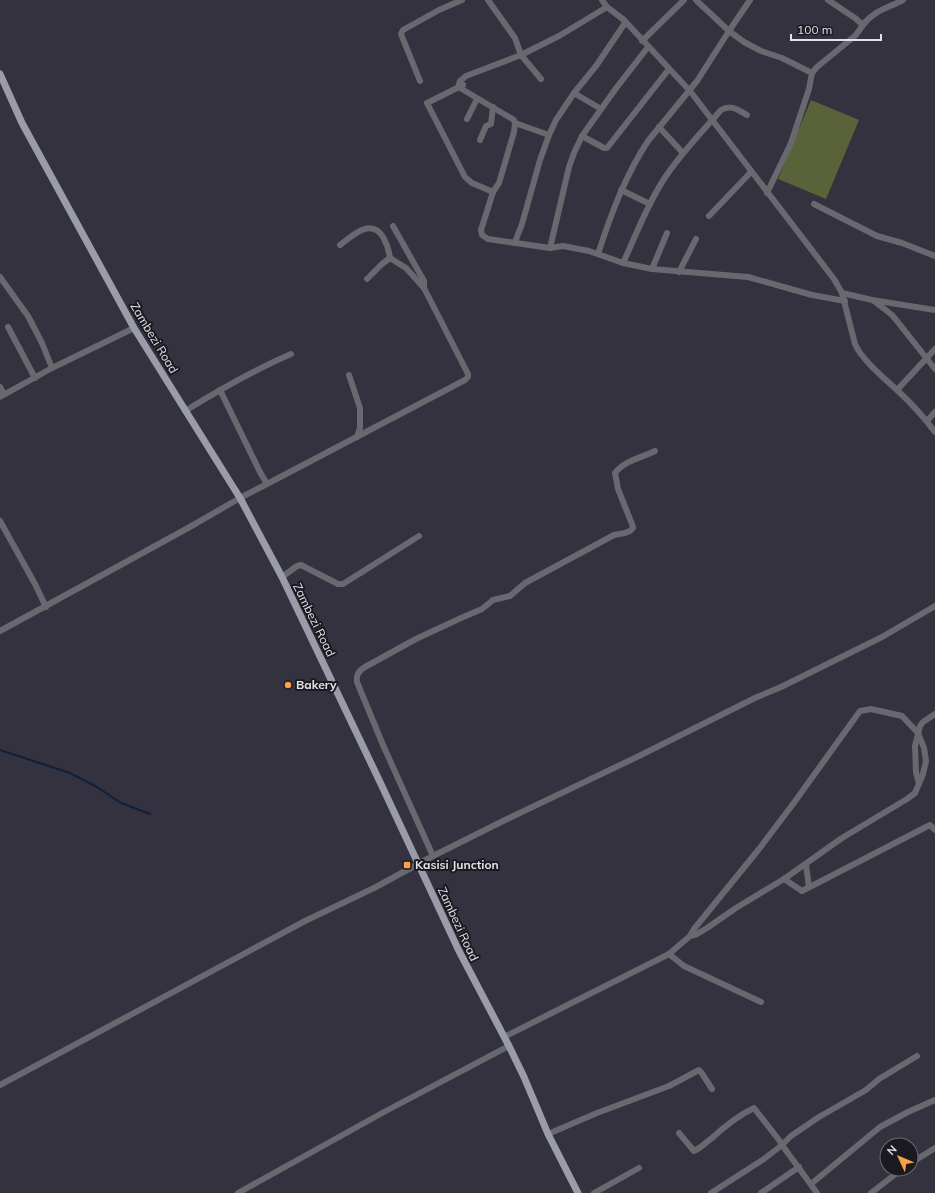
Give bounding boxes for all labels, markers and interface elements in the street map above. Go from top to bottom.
scale bar [791,16,881,42]
text: 100 m [797,22,832,37]
street label: Zambezi Road [127,300,181,376]
street label: Zambezi Road [290,580,339,659]
place label: Bakery [296,677,337,692]
marker: Bakery [283,680,293,690]
place label: Kasisi Junction [415,857,499,872]
marker: Kasisi Junction [402,860,412,870]
street label: Zambezi Road [435,884,482,963]
north arrow [879,1137,919,1177]
text: N [884,1142,900,1158]

